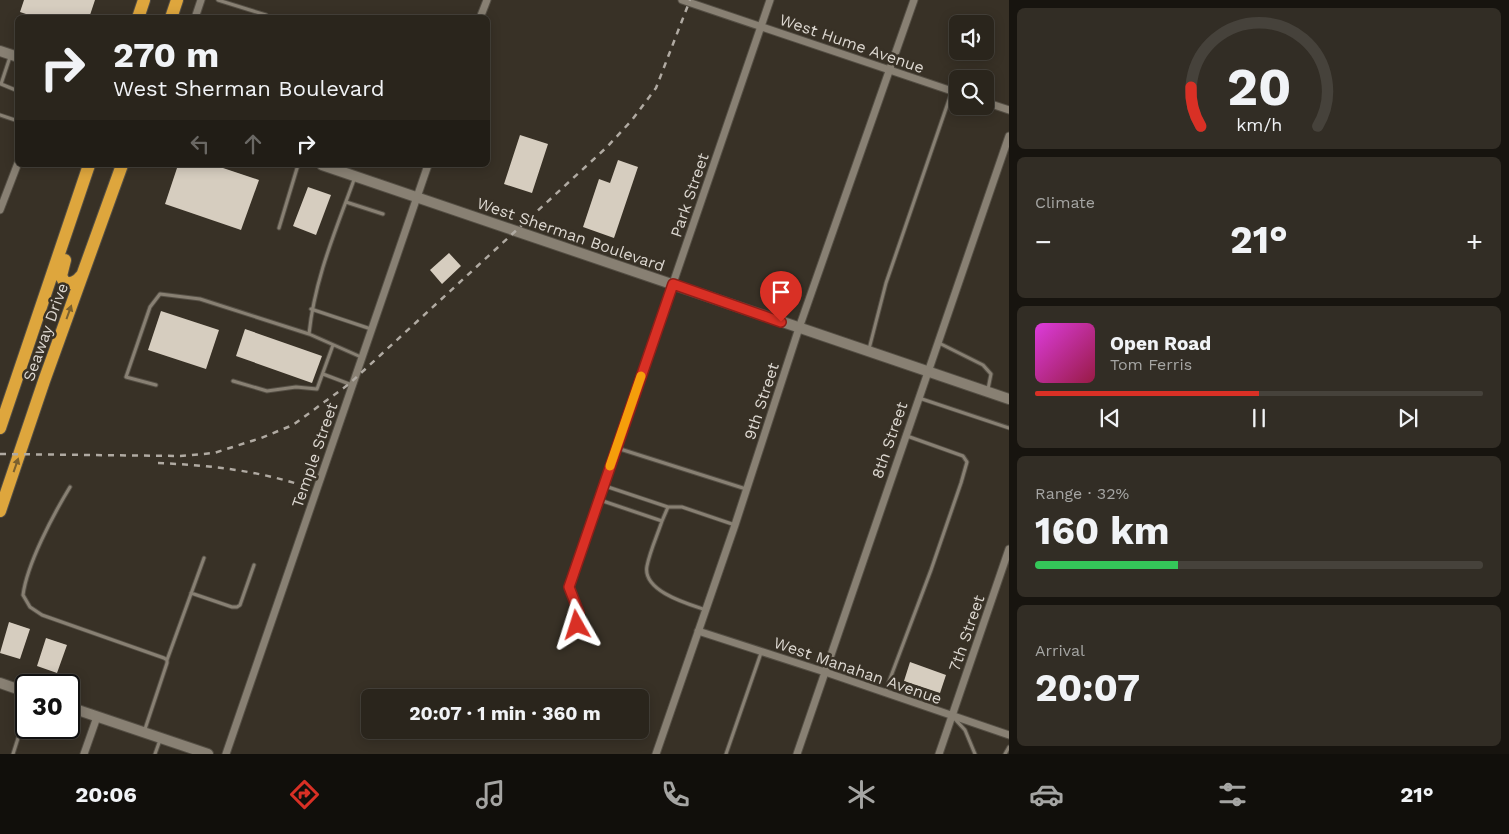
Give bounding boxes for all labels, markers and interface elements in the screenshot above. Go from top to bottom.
street label: West Hume Avenue [777,10,927,77]
map controls [949,15,994,115]
button: sound [949,15,994,60]
text: 270 m [113,34,219,76]
icon: right [30,35,95,100]
text: 20 [1227,57,1291,118]
button: search [949,70,994,115]
text: West Sherman Boulevard [113,76,385,101]
text: km/h [1236,114,1282,135]
icon: left [186,130,214,158]
icon: ahead [239,130,267,158]
icon: right [292,130,320,158]
street label: Park Street [666,150,713,240]
street label: West Sherman Boulevard [474,193,667,276]
text: Climate [1035,193,1095,212]
text: 21° [1230,218,1288,262]
text: − [1035,225,1052,258]
text: + [1466,225,1483,258]
pin [760,271,802,322]
icon: arrive [767,278,795,306]
street label: Seaway Drive [19,280,72,384]
one-way arrow [66,304,73,319]
text: Open Road [1110,332,1211,355]
text: Tom Ferris [1110,355,1192,374]
street label: 9th Street [740,360,783,442]
street label: 8th Street [867,399,912,481]
street label: Temple Street [288,400,341,510]
icon: previous [1096,404,1124,432]
icon: pause [1245,404,1273,432]
icon: next [1394,404,1422,432]
one-way arrow [12,457,20,472]
text: Range · 32% [1035,484,1129,503]
text: 160 km [1035,509,1170,553]
street label: 7th Street [945,592,988,674]
position arrow [550,598,602,650]
street label: West Manahan Avenue [771,633,944,708]
text: Arrival [1035,641,1085,660]
text: 20:07 [1035,666,1140,710]
speed limit sign: 30 [15,674,80,739]
text: 20:07 · 1 min · 360 m [409,702,601,725]
icon: directions [287,777,322,812]
icon: music [473,777,508,812]
icon: phone [658,777,693,812]
icon: climate [844,777,879,812]
icon: car [1029,777,1064,812]
icon: filters [1215,777,1250,812]
text: 20:06 [75,782,137,807]
text: 21° [1400,782,1434,807]

